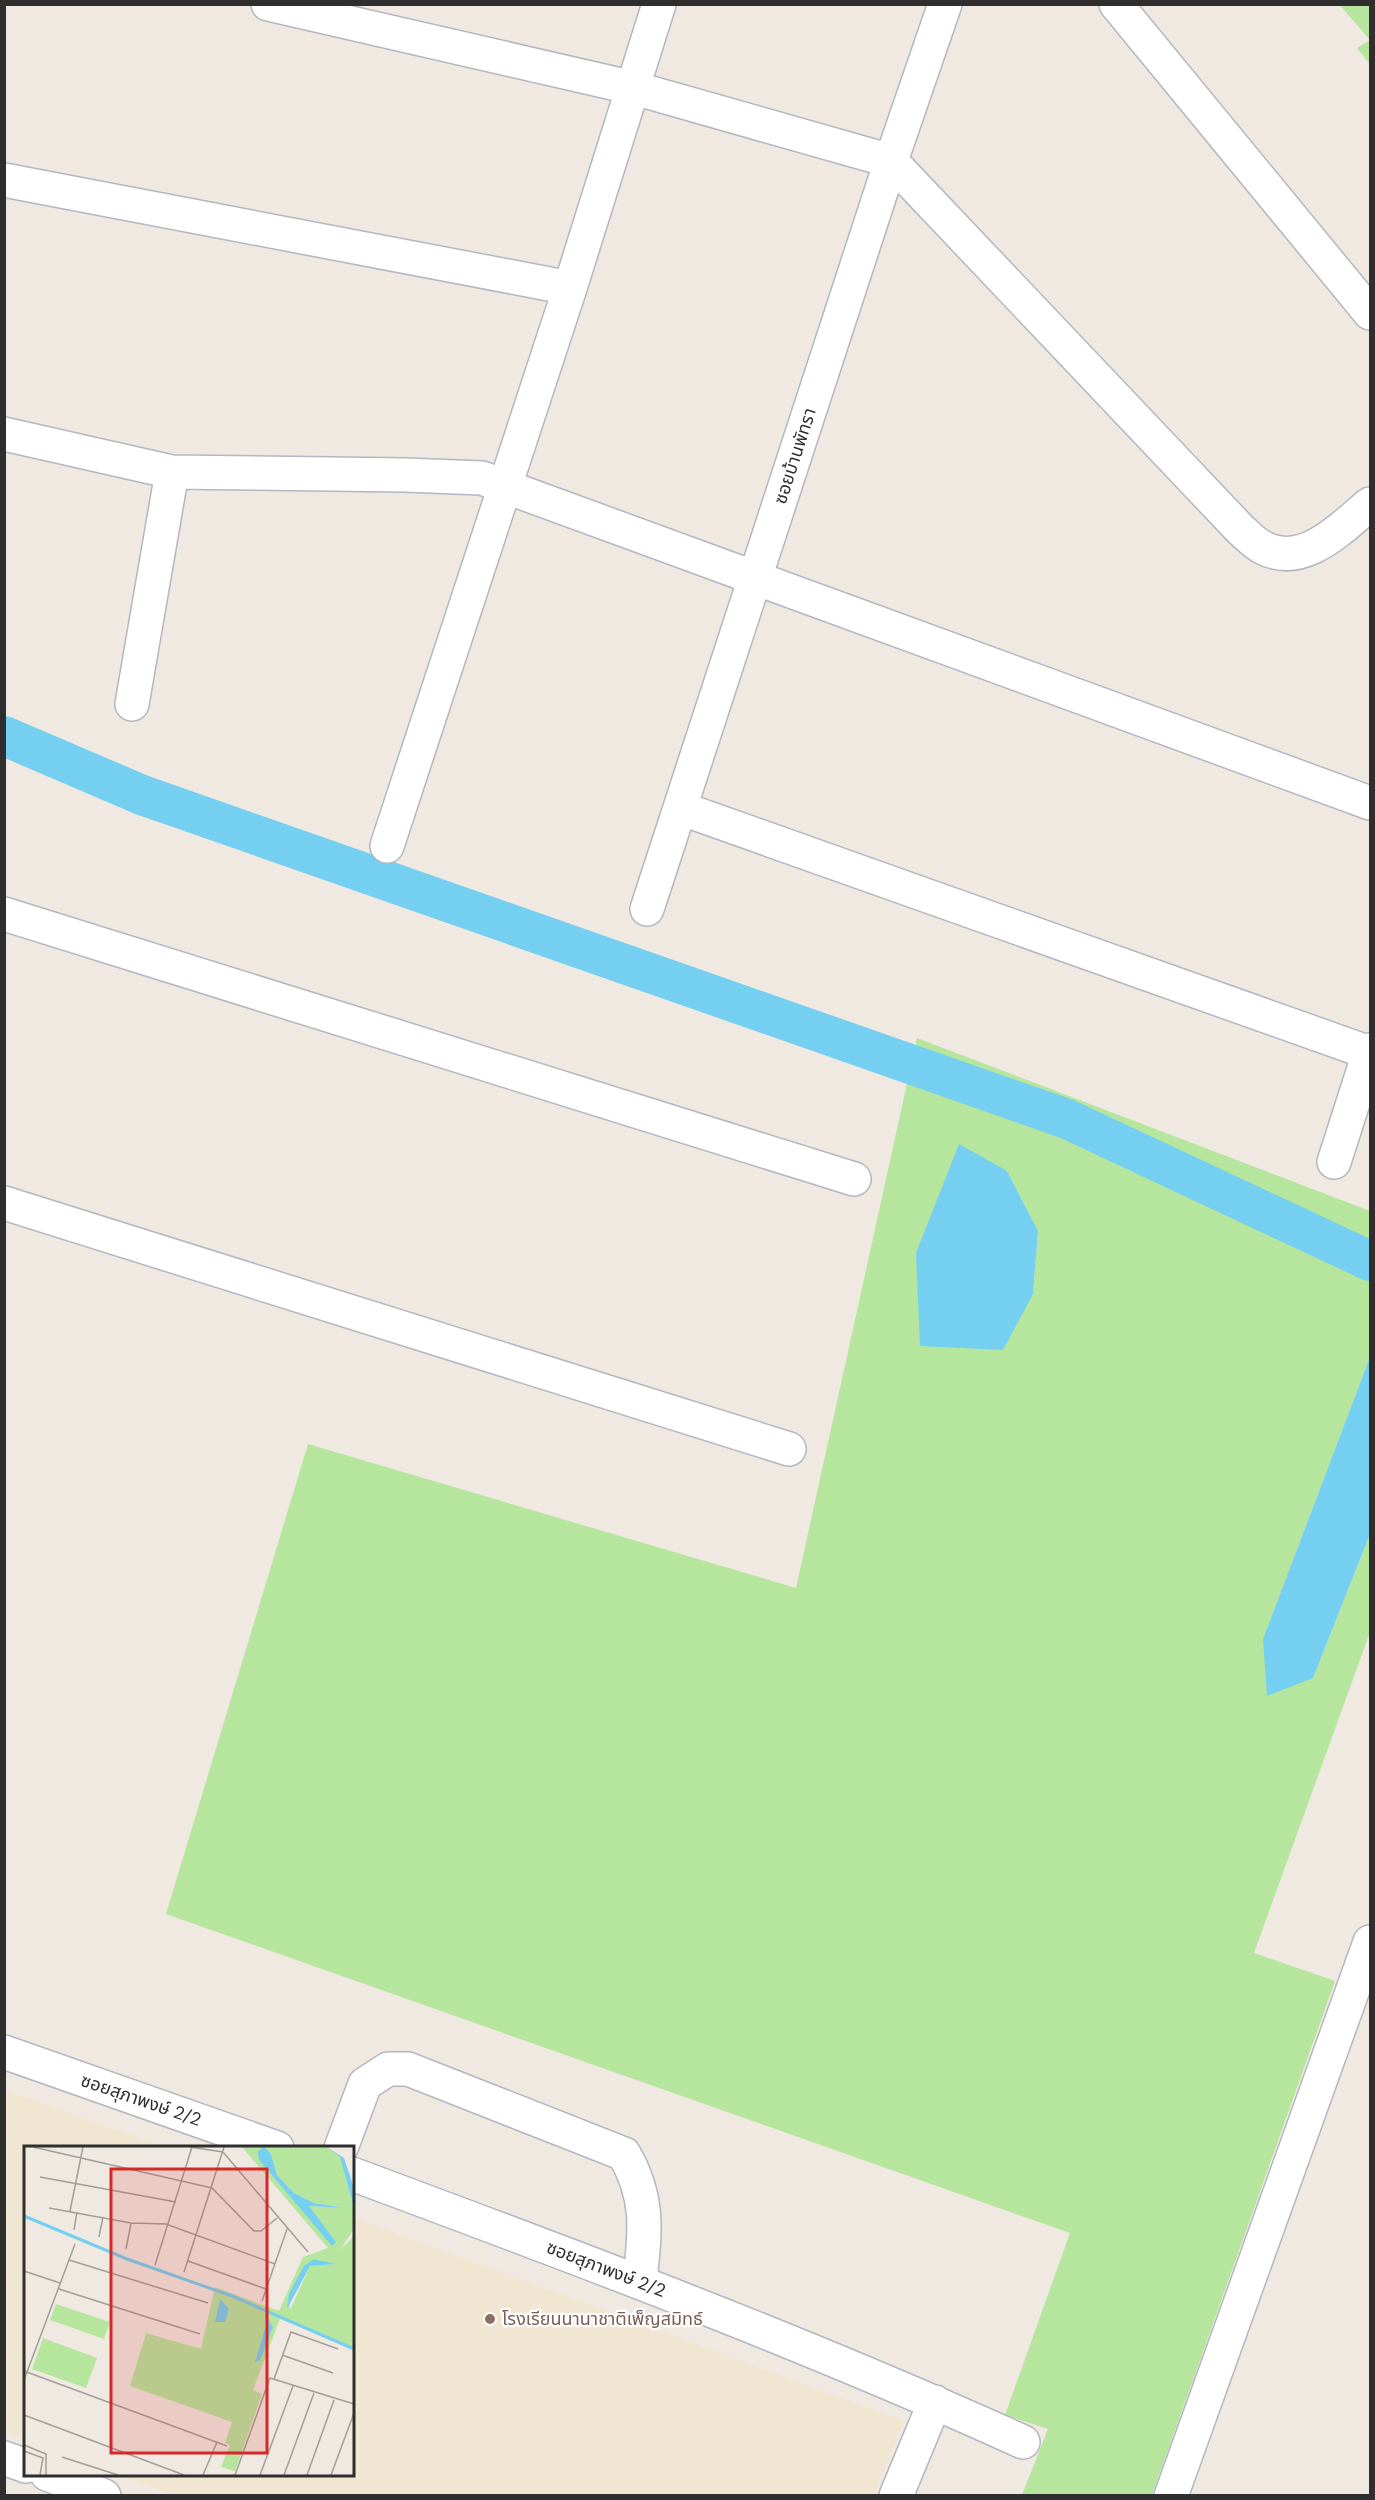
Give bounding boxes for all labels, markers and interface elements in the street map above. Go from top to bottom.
street label: ซอยบ้านพัทรา [768,405,822,507]
street label: ซอยสุภาพงษ์ 2/2 [78,2068,204,2132]
inset map [24,2146,354,2476]
street label: ซอยสุภาพงษ์ 2/2 [543,2235,669,2303]
place label: โรงเรียนนานาชาติเพ็ญสมิทธ์ [502,2307,703,2331]
marker: โรงเรียนนานาชาติเพ็ญสมิทธ์ [483,2312,497,2326]

